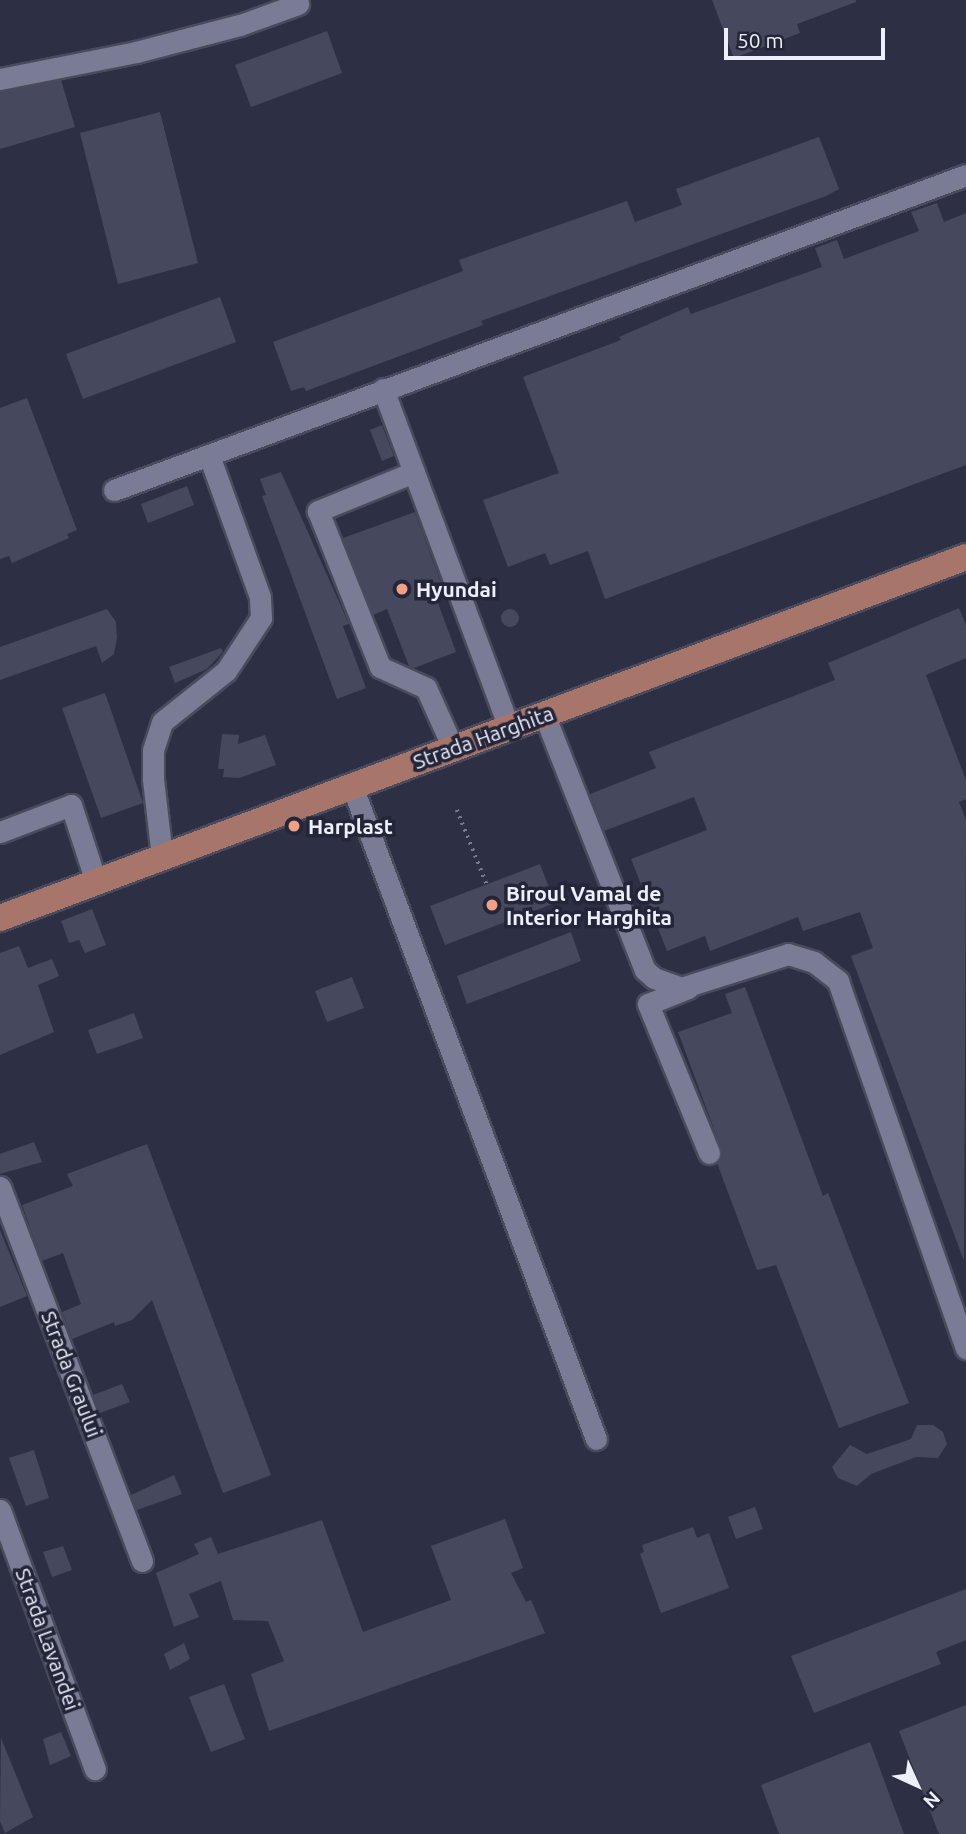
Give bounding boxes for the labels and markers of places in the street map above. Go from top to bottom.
place label: Hyundai [416,576,497,602]
marker: Hyundai [394,581,410,597]
place label: Harplast [308,813,393,839]
marker: Harplast [286,818,302,834]
place label: Biroul Vamal de Interior Harghita [506,880,672,930]
marker: Biroul Vamal de Interior Harghita [484,897,500,913]

